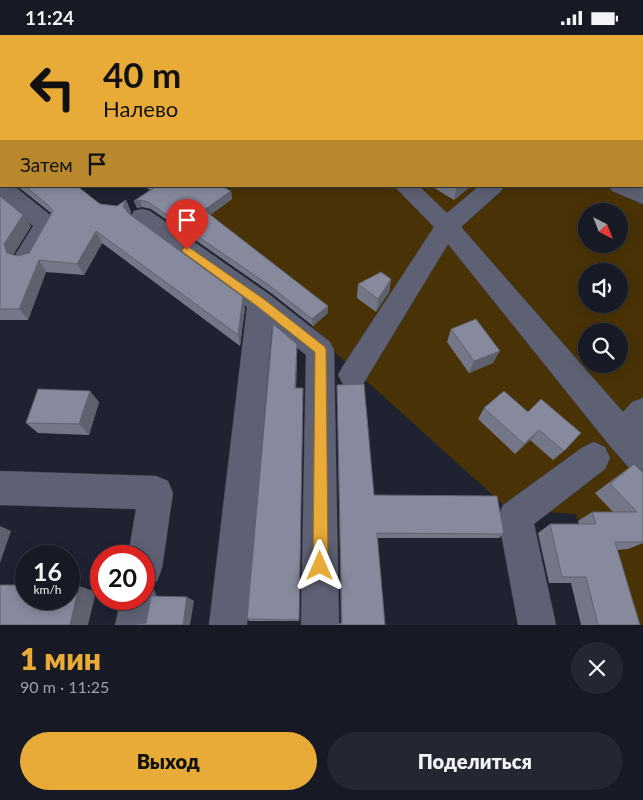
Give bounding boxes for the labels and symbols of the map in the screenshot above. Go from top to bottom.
pin [166,199,208,250]
north arrow [578,203,628,253]
position arrow [293,539,345,591]
speed limit sign: 20 [90,545,155,610]

